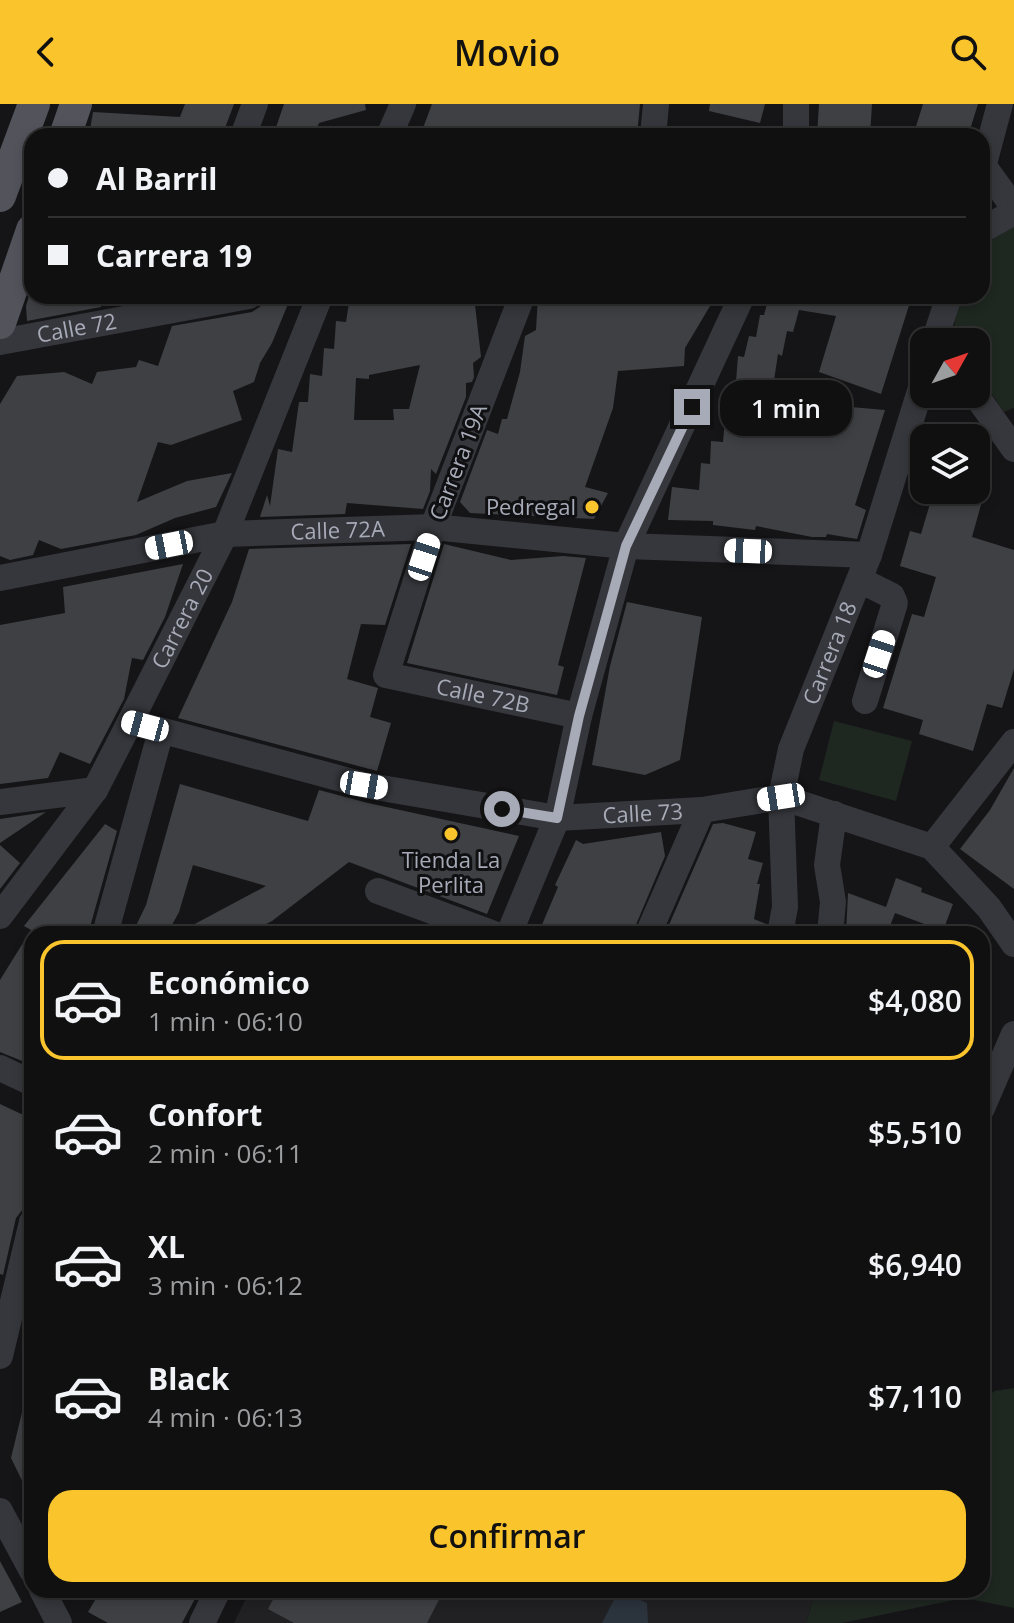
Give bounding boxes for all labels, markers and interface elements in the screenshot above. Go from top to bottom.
text: Movio [454,28,560,77]
icon: back [24,30,68,74]
icon: search [946,30,990,74]
text: Al Barril [96,158,217,199]
text: Carrera 19 [96,235,252,276]
street label: Calle 72 [34,305,119,349]
north arrow [910,328,990,408]
map controls [910,328,990,504]
callout: 1 min [720,379,852,435]
route end [674,389,710,425]
text: 1 min [751,390,821,426]
street label: Carrera 19A [421,399,493,524]
button: layers [910,424,990,504]
place label: Pedregal [486,491,576,521]
marker: Pedregal [583,498,601,516]
street label: Calle 72A [290,513,385,546]
car [143,529,195,561]
car [405,530,443,584]
car [724,538,772,564]
street label: Carrera 20 [143,563,219,673]
street label: Carrera 18 [794,597,863,709]
car [860,627,898,681]
street label: Calle 72B [434,670,533,719]
car [119,708,171,744]
car [338,769,390,801]
car [755,781,807,813]
route start [484,791,520,827]
street label: Calle 73 [602,795,684,829]
marker: Tienda La Perlita [442,825,460,843]
place label: Tienda La Perlita [402,844,500,899]
text: Económico [148,962,310,1003]
icon: car [52,964,124,1036]
text: $4,080 [868,980,962,1021]
text: 1 min · 06:10 [148,1003,303,1039]
text: Confort [148,1094,262,1135]
icon: car [52,1096,124,1168]
text: $5,510 [868,1112,962,1153]
text: 2 min · 06:11 [148,1135,303,1171]
text: XL [148,1226,185,1267]
icon: car [52,1228,124,1300]
text: $6,940 [868,1244,962,1285]
text: 3 min · 06:12 [148,1267,303,1303]
text: Black [148,1358,229,1399]
icon: car [52,1360,124,1432]
text: $7,110 [868,1376,962,1417]
text: 4 min · 06:13 [148,1399,303,1435]
button: Confirmar [48,1490,966,1582]

